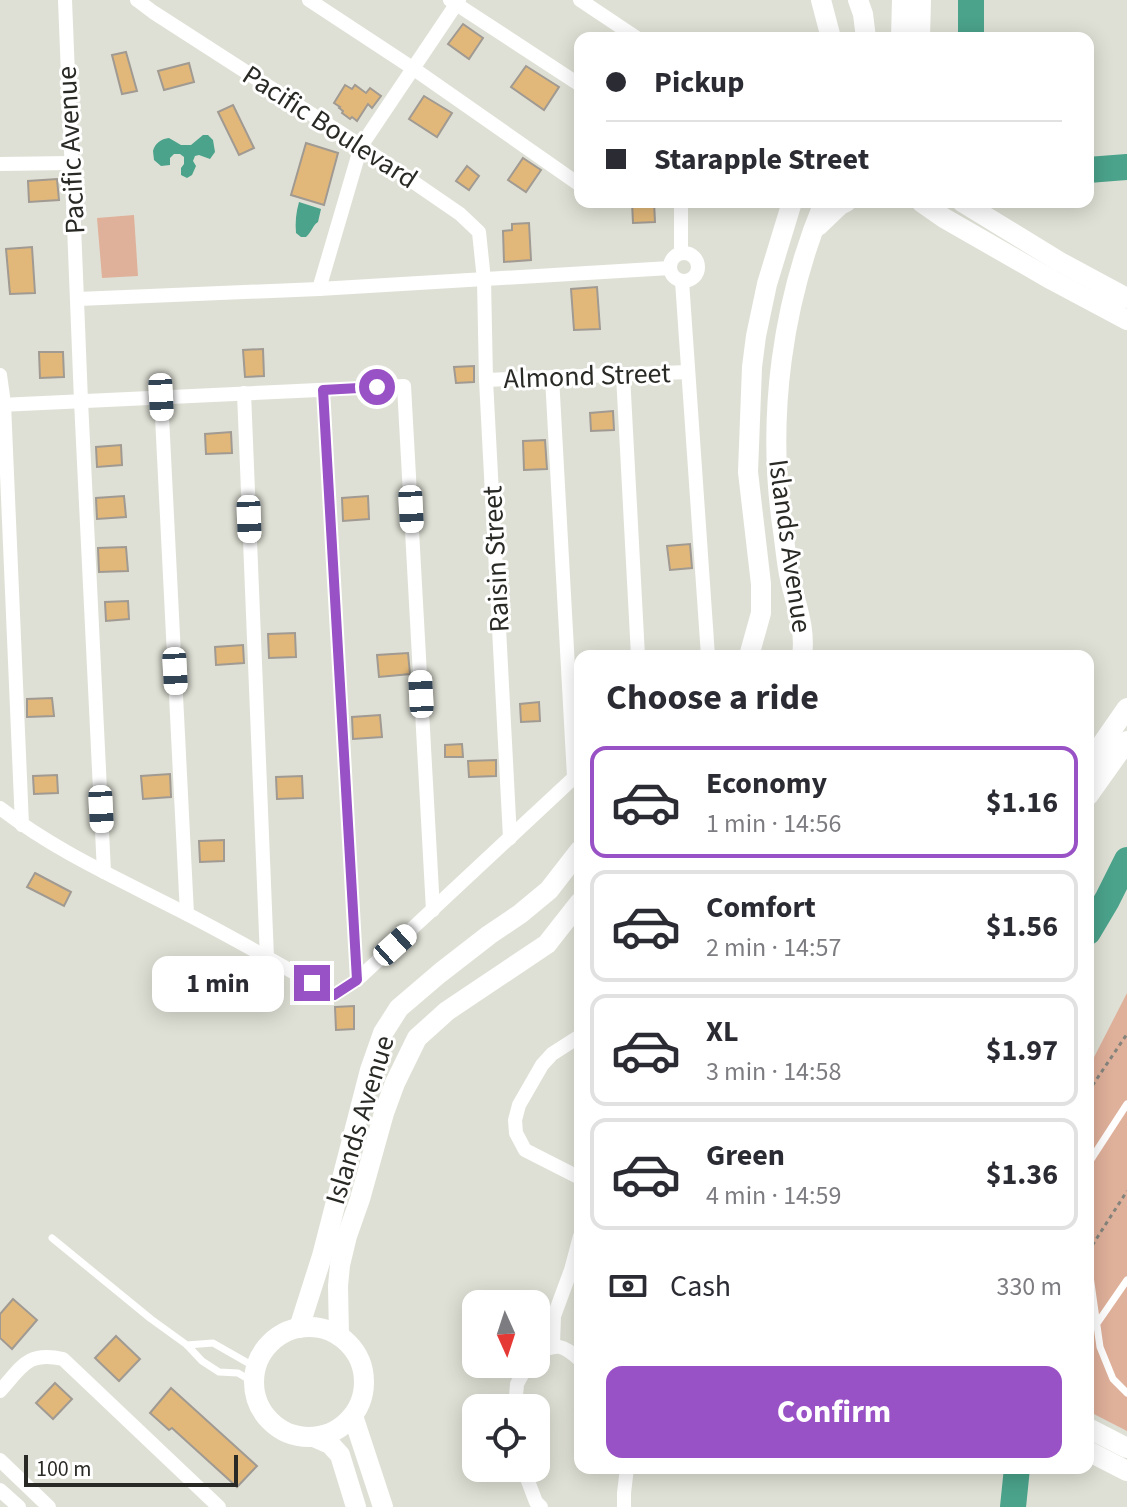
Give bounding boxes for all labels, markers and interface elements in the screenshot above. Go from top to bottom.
street label: Pacific Boulevard [235,55,425,199]
text: Pickup [654,61,744,104]
street label: Pacific Avenue [47,65,95,235]
text: Starapple Street [654,138,869,181]
street label: Almond Street [503,353,672,399]
route start [359,369,395,405]
car [148,372,174,422]
street label: Islands Avenue [758,457,822,635]
car [398,484,424,534]
street label: Raisin Street [472,484,520,633]
car [236,495,262,543]
car [162,646,188,696]
car [408,669,434,719]
text: Choose a ride [606,672,819,723]
text: Economy [706,762,827,805]
icon: car [610,766,682,838]
text: $1.16 [986,781,1058,824]
car [88,784,114,834]
text: 1 min · 14:56 [706,805,841,842]
text: Comfort [706,886,816,929]
icon: car [610,890,682,962]
text: $1.56 [986,905,1058,948]
car [369,920,421,970]
text: 2 min · 14:57 [706,929,841,966]
callout: 1 min [152,955,284,1011]
text: 1 min [186,965,250,1002]
route end [294,965,330,1001]
text: XL [706,1010,739,1053]
icon: car [610,1014,682,1086]
text: $1.97 [986,1029,1058,1072]
street label: Islands Avenue [315,1031,405,1209]
text: 3 min · 14:58 [706,1053,841,1090]
text: Green [706,1134,785,1177]
icon: car [610,1138,682,1210]
text: $1.36 [986,1153,1058,1196]
text: 4 min · 14:59 [706,1177,841,1214]
icon: cash [606,1264,650,1308]
text: Cash [670,1265,731,1308]
text: 330 m [996,1268,1062,1305]
north arrow [462,1290,550,1378]
map controls [462,1290,550,1482]
button: Confirm [606,1366,1062,1458]
button: locate [462,1394,550,1482]
scale bar [24,1451,238,1487]
text: 100 m [36,1453,91,1485]

